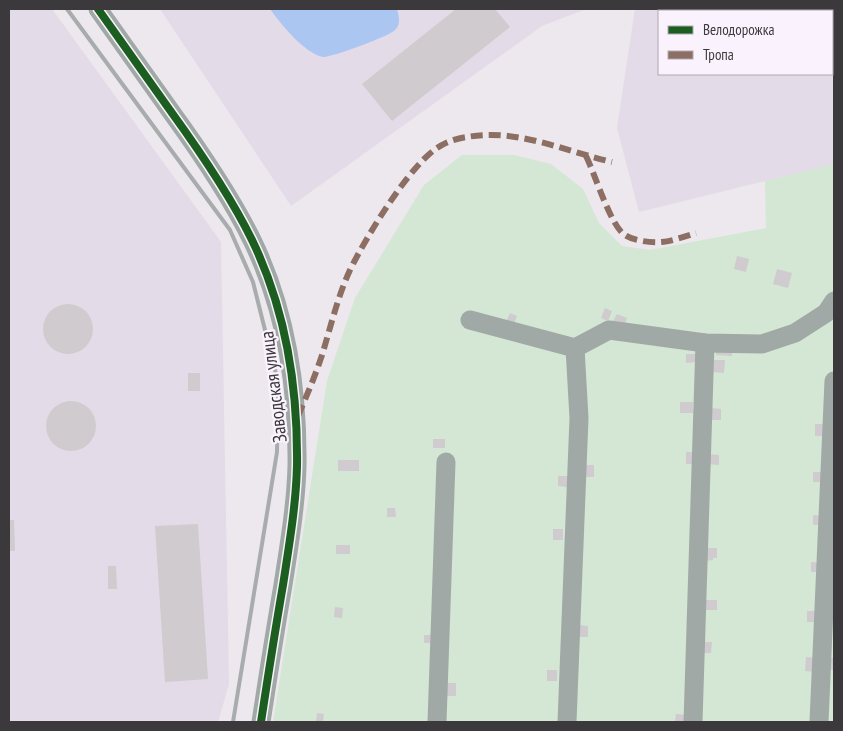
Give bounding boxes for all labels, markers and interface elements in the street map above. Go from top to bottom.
legend [658,10,833,75]
text: Велодорожка [703,20,774,39]
text: Тропа [703,45,734,64]
street label: Заводская улица [254,330,292,444]

